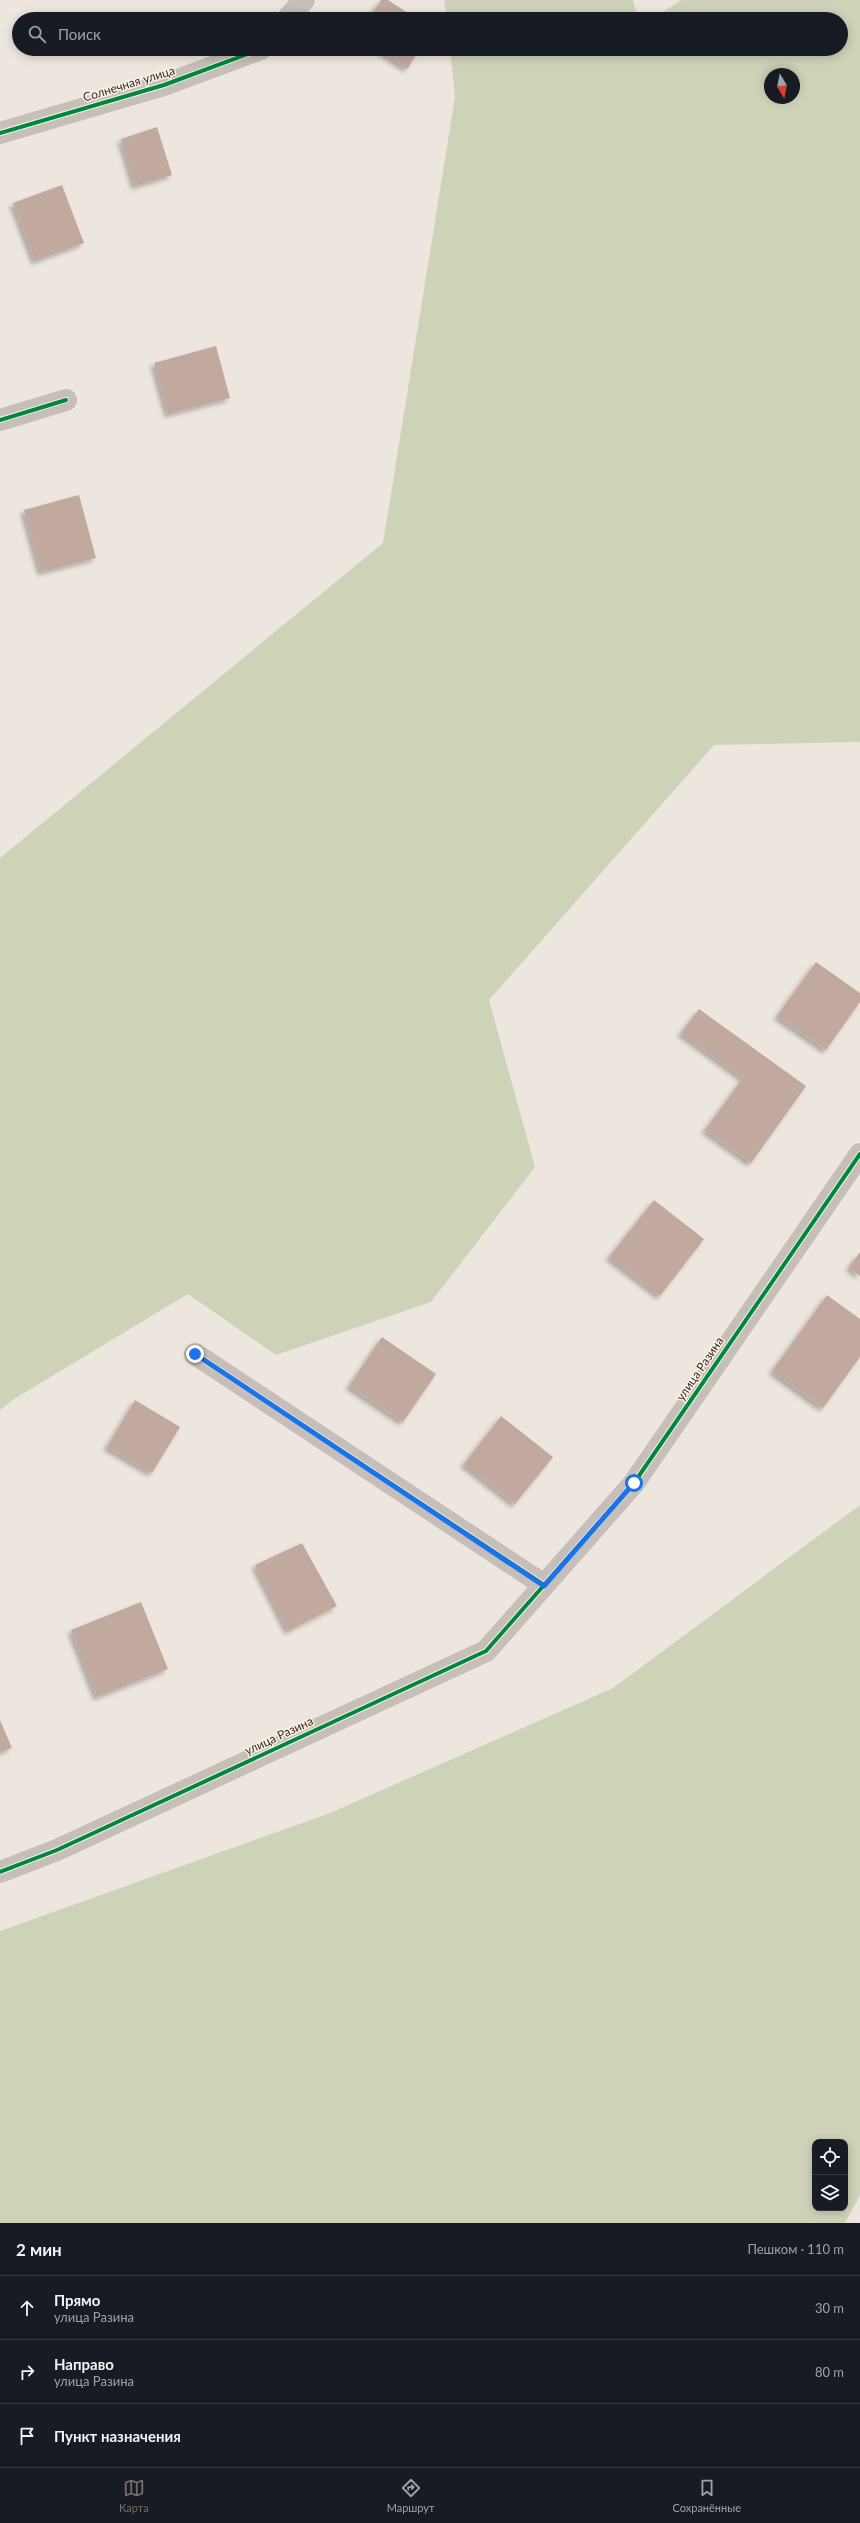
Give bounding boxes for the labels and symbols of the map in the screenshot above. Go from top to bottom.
street label: Солнечная улица [81,62,177,105]
north arrow [764,68,800,104]
street label: улица Разина [673,1334,726,1404]
route end [186,1345,204,1363]
route start [625,1474,643,1492]
street label: улица Разина [242,1713,315,1758]

